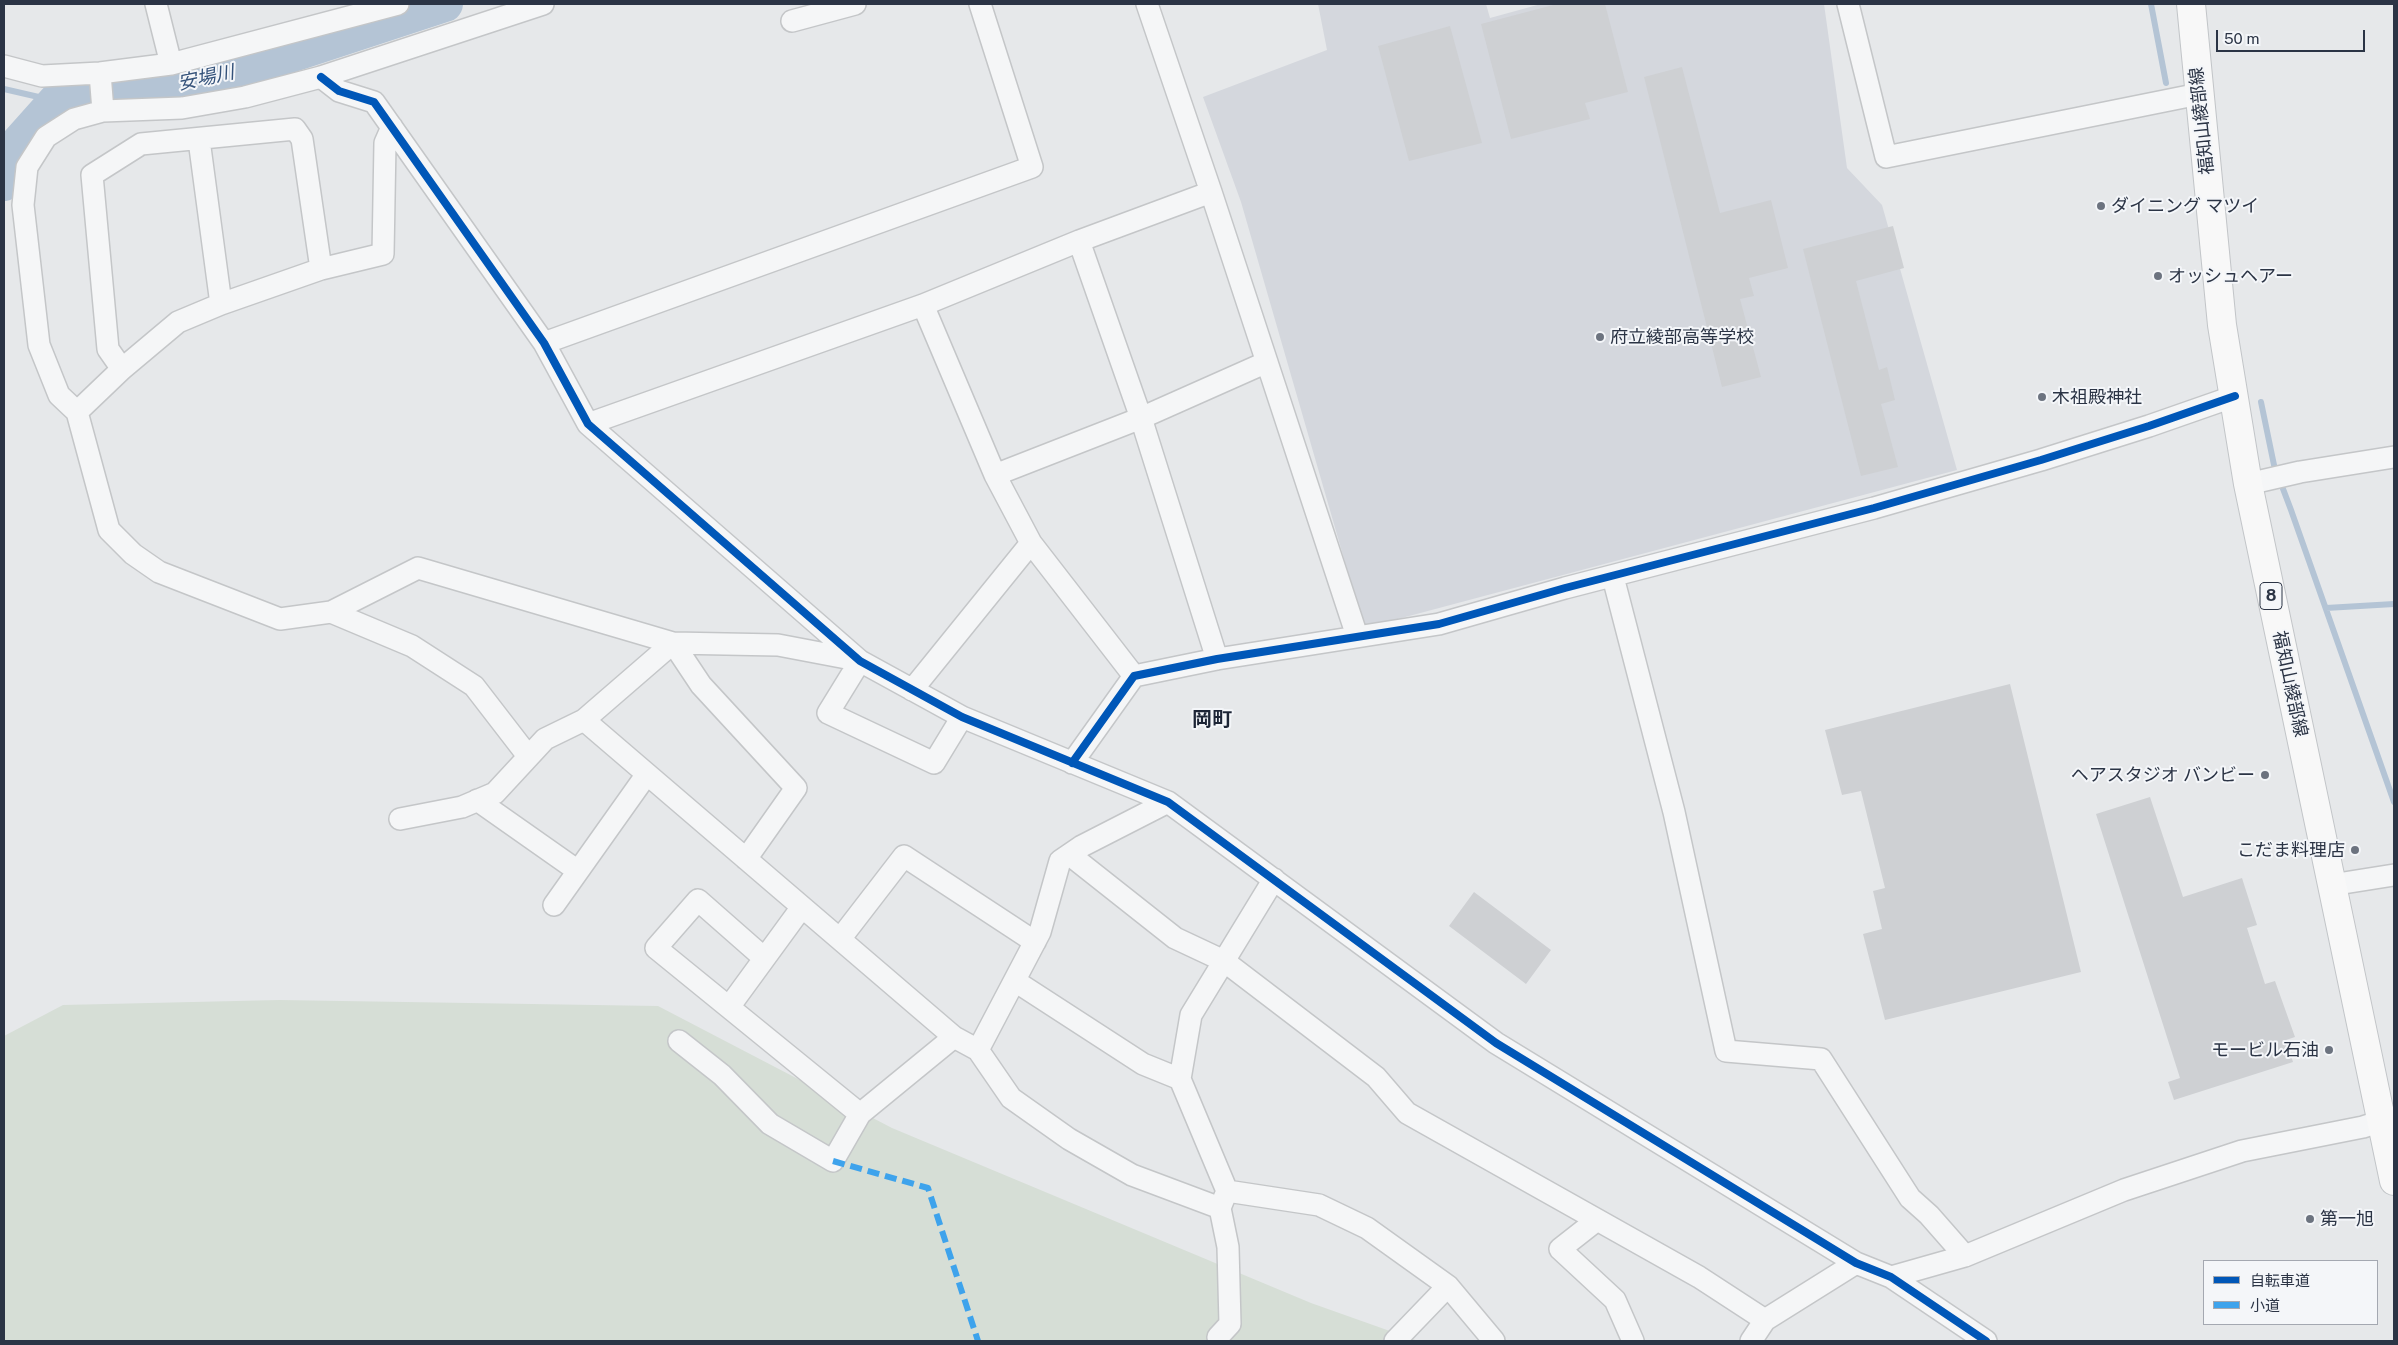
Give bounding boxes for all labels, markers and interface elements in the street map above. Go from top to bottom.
scale bar [2218,20,2367,52]
text: 50 m [2224,30,2259,47]
water label: 安場川 [176,61,236,95]
street label: 福知山綾部線 [2186,66,2218,176]
place label: ダイニング マツイ [2111,195,2259,217]
marker: ダイニング マツイ [2095,200,2107,212]
place label: オッシュヘアー [2168,265,2293,287]
marker: オッシュヘアー [2152,270,2164,282]
place label: 府立綾部高等学校 [1610,326,1754,348]
marker: 府立綾部高等学校 [1594,331,1606,343]
place label: 木祖殿神社 [2052,386,2142,408]
marker: 木祖殿神社 [2036,391,2048,403]
road number: 8 [2260,582,2282,610]
street label: 福知山綾部線 [2268,629,2312,739]
district label: 岡町 [1192,708,1232,732]
place label: ヘアスタジオ バンビー [2071,764,2255,786]
marker: ヘアスタジオ バンビー [2259,769,2271,781]
place label: こだま料理店 [2237,839,2345,861]
marker: こだま料理店 [2349,844,2361,856]
place label: モービル石油 [2211,1039,2319,1061]
marker: モービル石油 [2323,1044,2335,1056]
place label: 第一旭 [2320,1208,2374,1230]
marker: 第一旭 [2304,1213,2316,1225]
legend [2203,1260,2378,1325]
text: 自転車道 [2250,1272,2310,1289]
text: 小道 [2250,1297,2280,1314]

